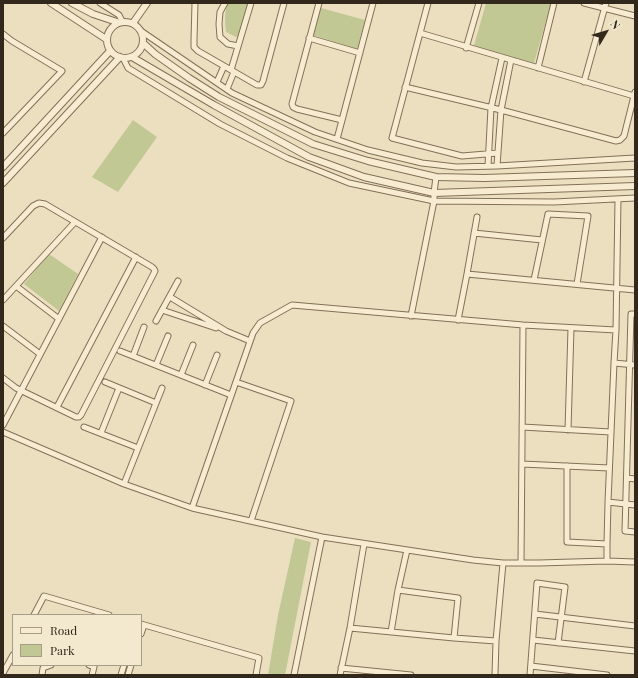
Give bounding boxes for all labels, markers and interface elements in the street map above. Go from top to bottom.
north arrow [586,12,626,52]
text: N [607,17,624,32]
legend [12,614,142,666]
text: Road [50,622,77,638]
text: Park [50,642,75,658]

